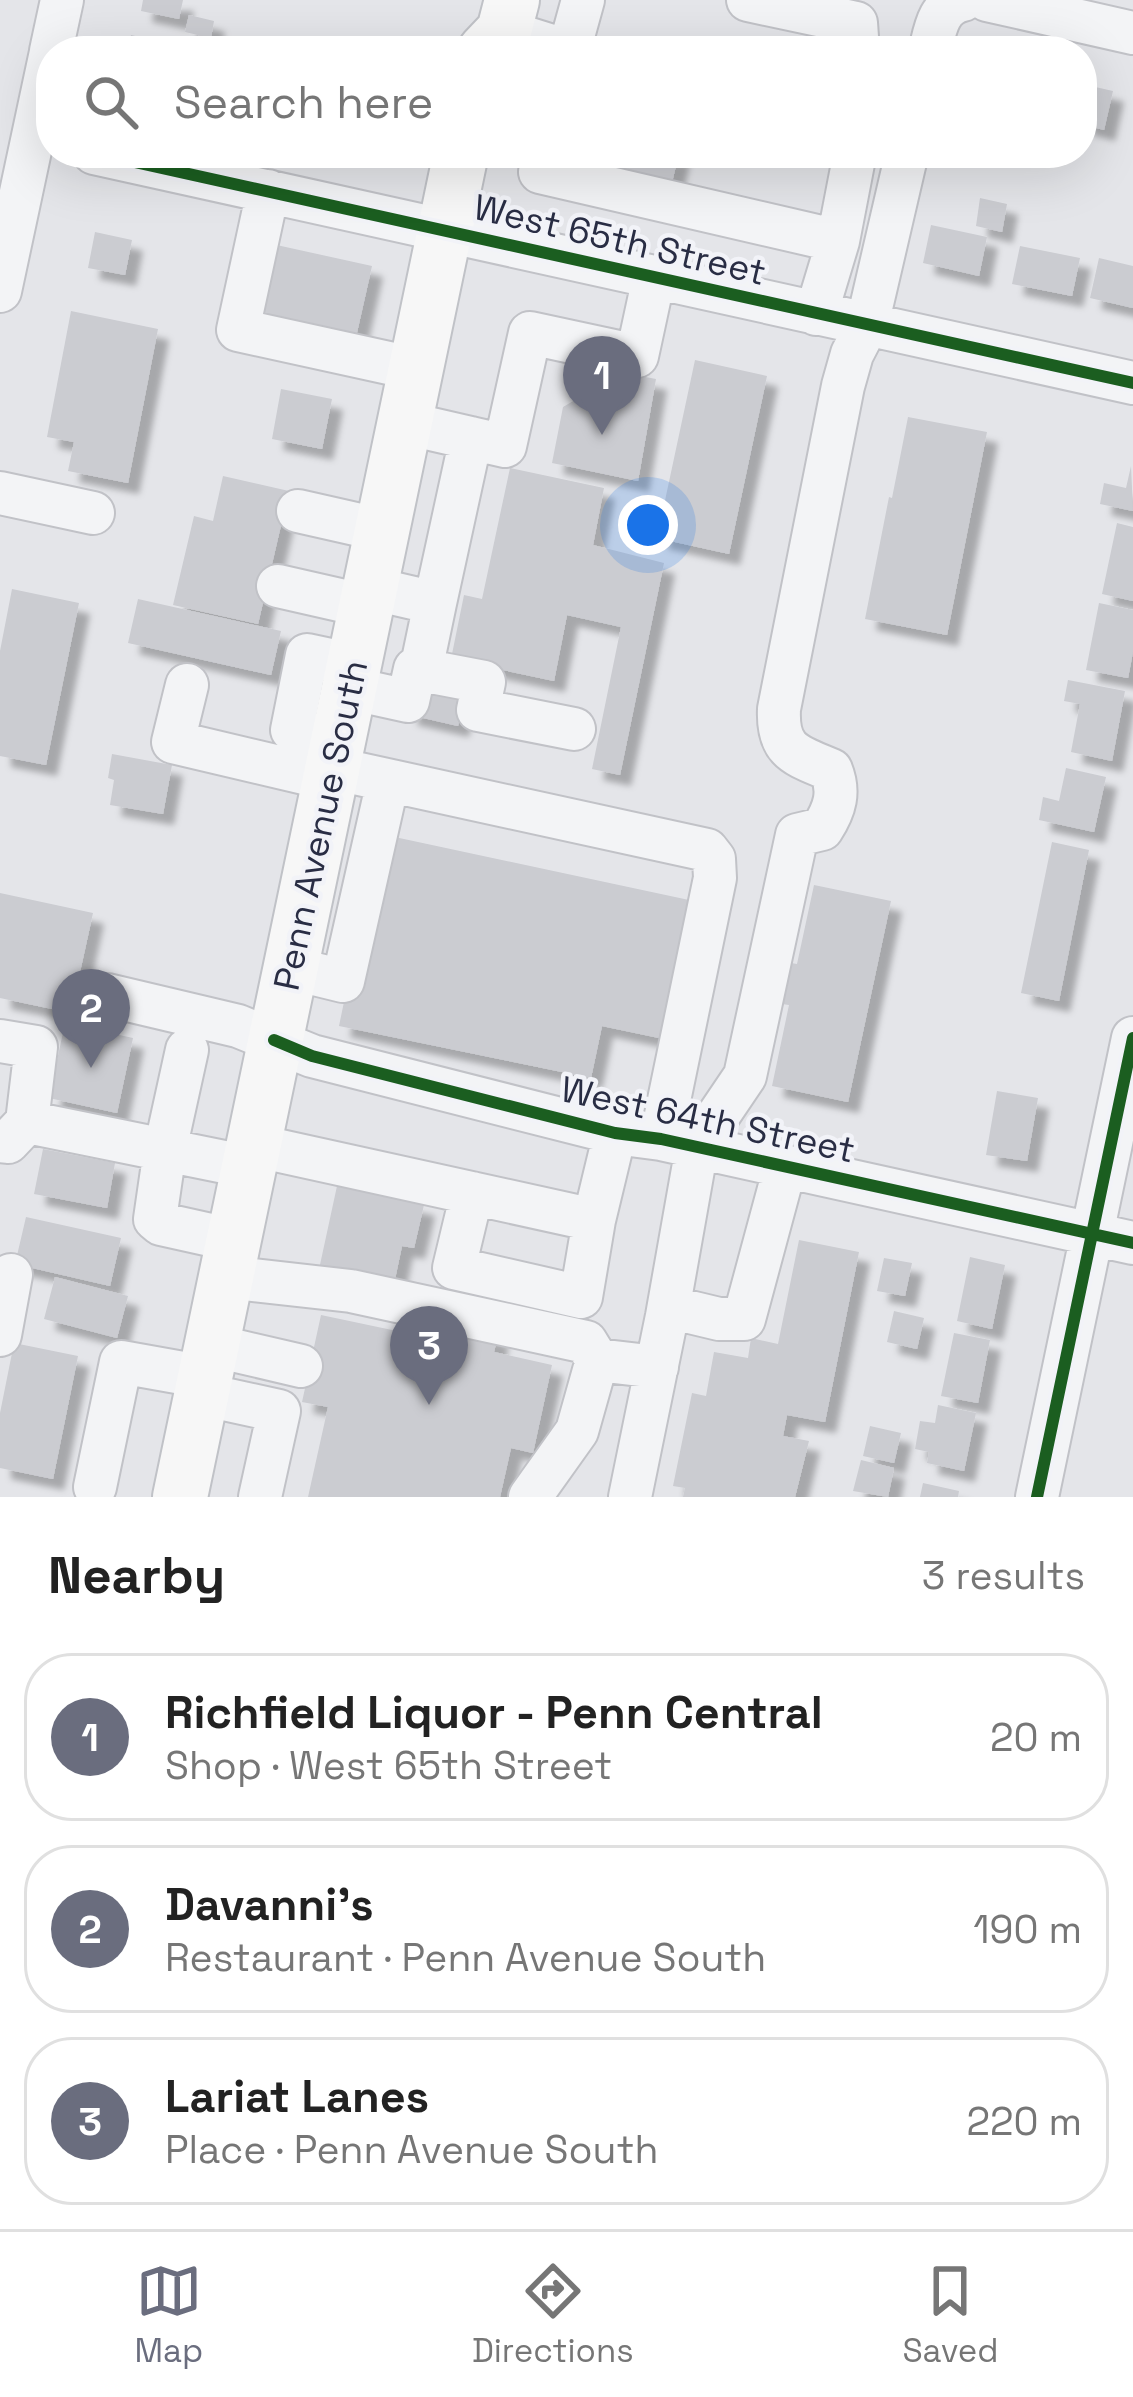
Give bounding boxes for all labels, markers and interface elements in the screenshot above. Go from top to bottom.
search box [36,36,1097,168]
icon: search [78,69,144,135]
text: Search here [174,74,433,131]
street label: West 65th Street [469,184,770,296]
pin: 1 [563,336,641,435]
your location [618,495,678,555]
street label: Penn Avenue South [263,656,378,995]
pin: 2 [52,969,130,1068]
street label: West 64th Street [557,1066,859,1174]
pin: 3 [390,1306,468,1405]
text: Nearby [48,1543,225,1608]
text: 3 results [922,1551,1085,1600]
text: Richfield Liquor - Penn Central [165,1684,823,1741]
text: 1 [81,1713,99,1762]
text: 20 m [990,1713,1082,1762]
text: Shop · West 65th Street [165,1741,612,1790]
text: Davanni's [165,1876,374,1933]
text: 2 [78,1905,102,1954]
text: 190 m [973,1905,1082,1954]
text: Restaurant · Penn Avenue South [165,1933,766,1982]
text: Lariat Lanes [165,2068,429,2125]
text: 3 [78,2097,102,2146]
text: 220 m [966,2097,1082,2146]
text: Place · Penn Avenue South [165,2125,658,2174]
tab: Map [134,2258,203,2372]
tab: Directions [472,2258,634,2372]
tab: Saved [902,2258,999,2372]

